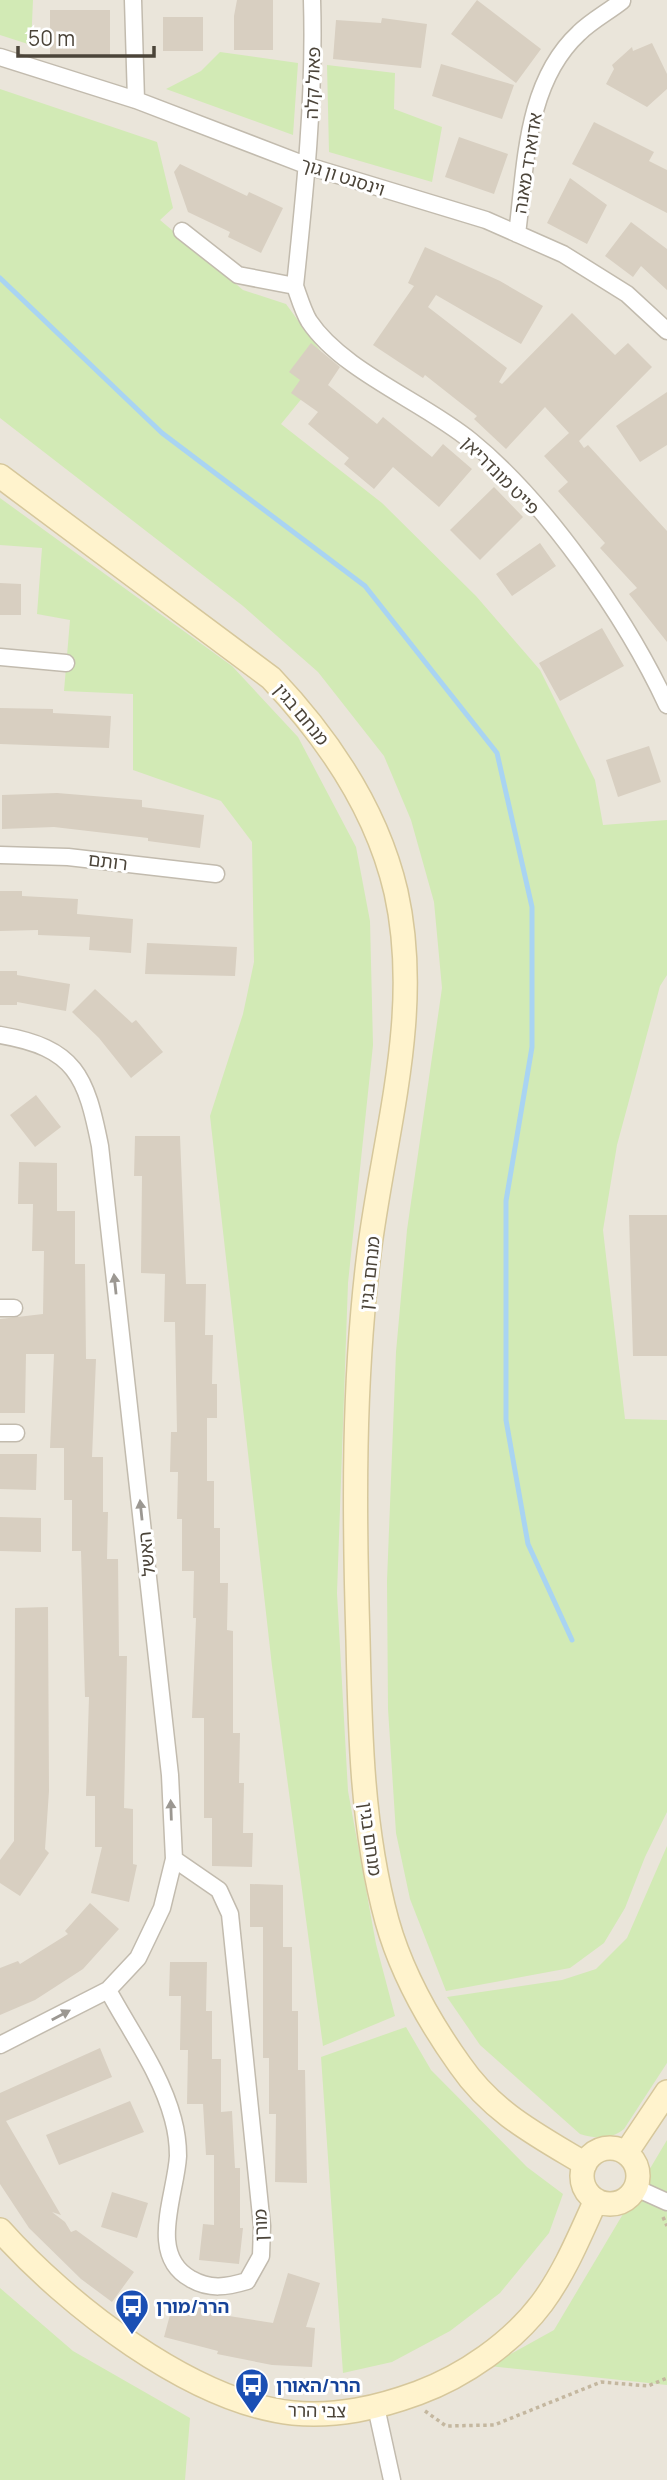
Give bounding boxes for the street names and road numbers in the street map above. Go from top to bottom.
street label: פאול קלה [299,46,325,120]
street label: אדוארד מאנה [507,111,547,215]
street label: וינסנט ון גוך [298,151,388,201]
street label: פייט מונדריאן [457,431,545,519]
street label: מנחם בגין [269,678,335,750]
street label: רותם [87,847,129,875]
street label: מנחם בגין [353,1235,385,1311]
street label: האשל [132,1530,160,1578]
street label: מנחם בגין [354,1801,388,1878]
street label: מורן [247,2208,273,2242]
street label: צבי הרר [288,2397,346,2423]

